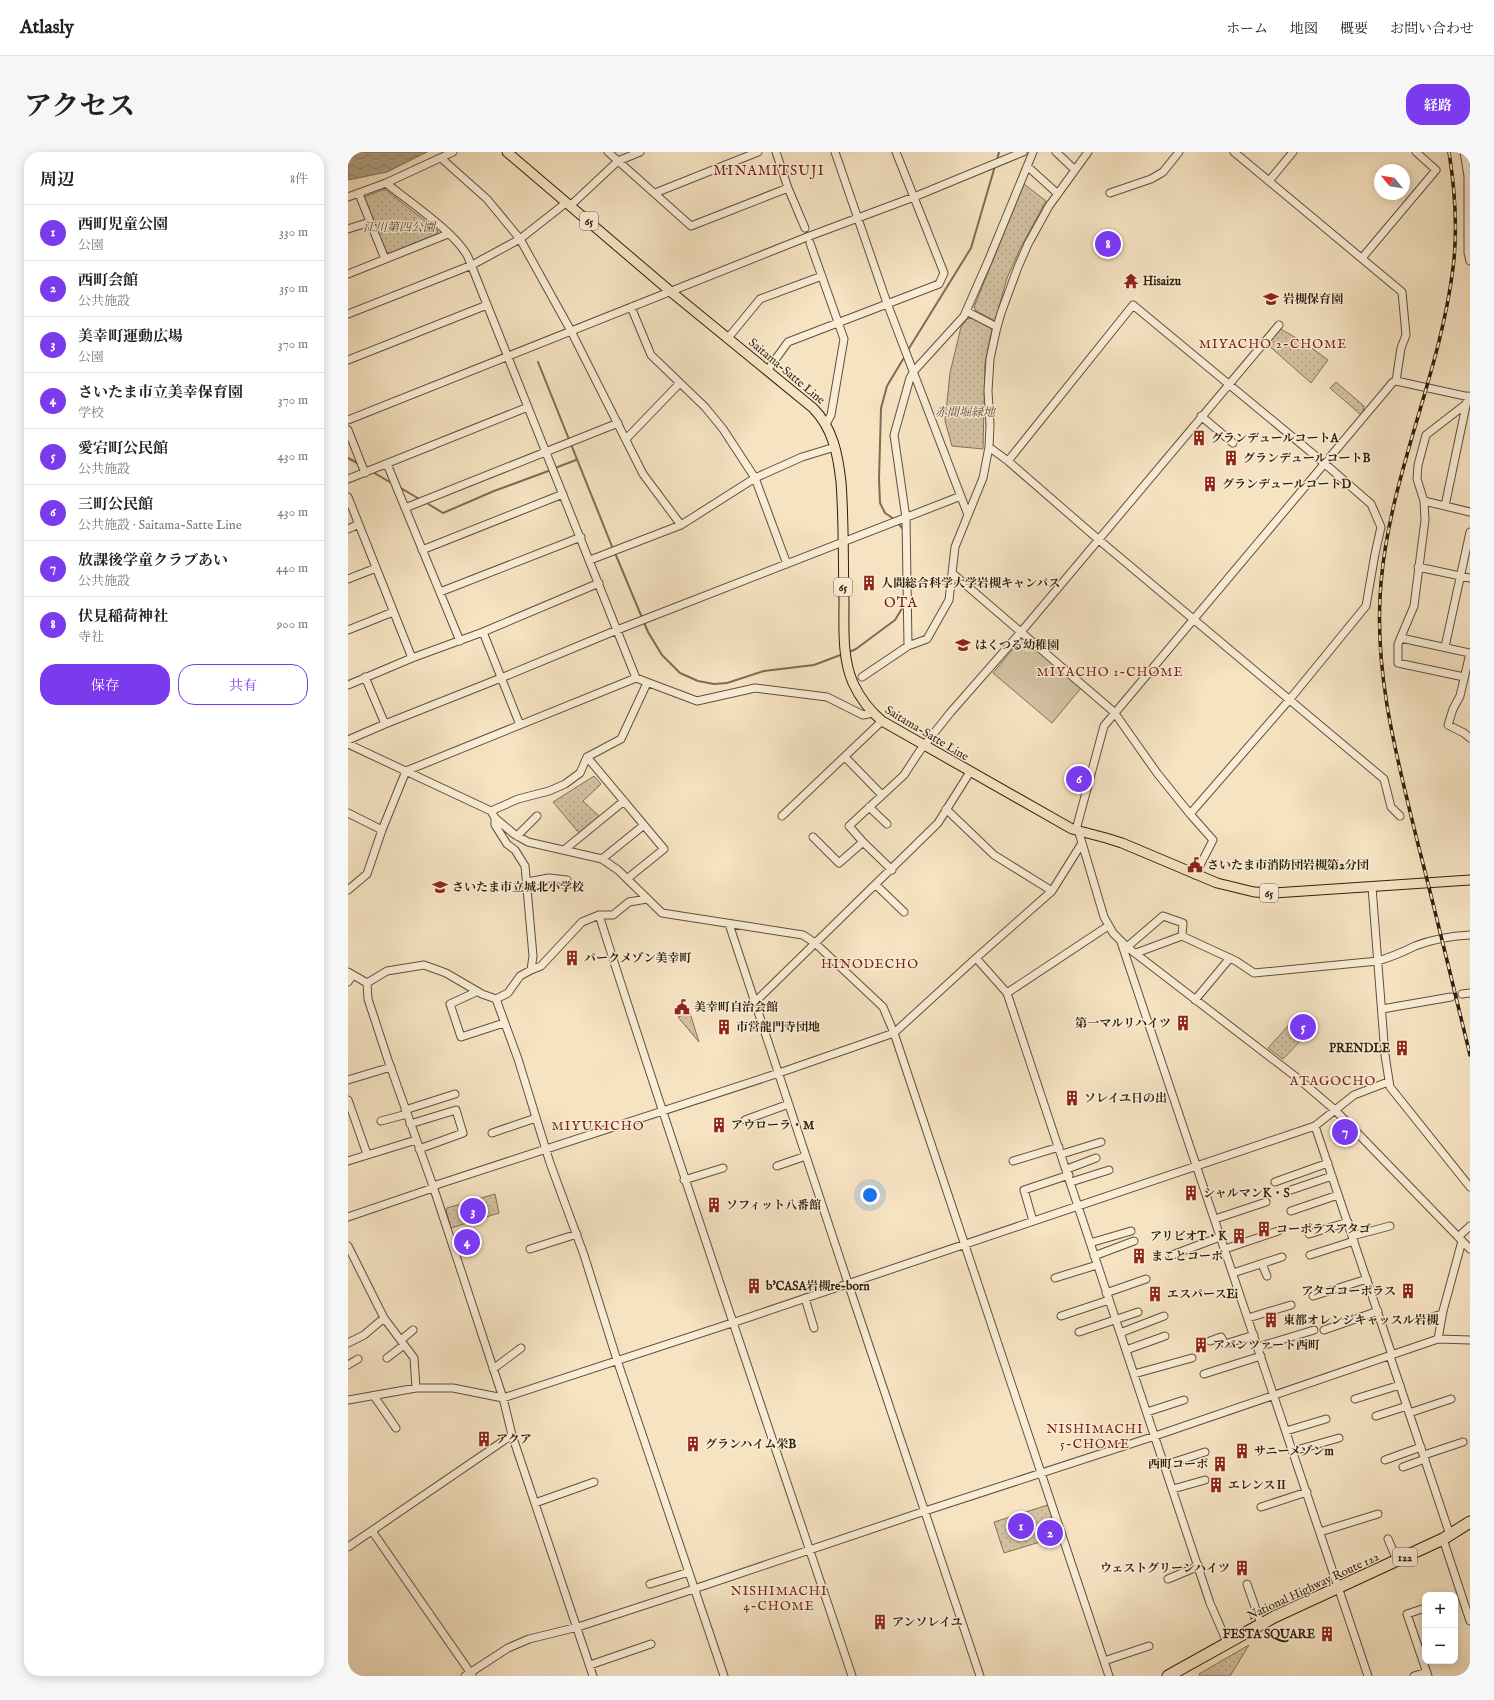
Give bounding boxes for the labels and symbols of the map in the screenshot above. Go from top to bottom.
district label: MINAMITSUJI [713,162,825,180]
north arrow [1374,164,1410,200]
road number: 65 [580,212,598,230]
park label: 江川第四公園 [363,220,437,235]
pin: 8 [1095,229,1121,259]
temple icon: Hisaizu [1122,272,1140,290]
place label: Hisaizu [1143,274,1182,289]
school or university icon: 岩槻保育園 [1262,290,1280,308]
place label: 岩槻保育園 [1283,292,1343,307]
street label: Saitama-Satte Line [745,335,828,408]
district label: MIYACHO 2-CHOME [1199,336,1347,353]
park label: 赤間堀緑地 [935,405,997,420]
building icon: グランデュールコートA [1190,429,1208,447]
place label: グランデュールコートA [1211,431,1339,446]
building icon: グランデュールコートB [1222,449,1240,467]
place label: グランデュールコートB [1243,451,1370,466]
building icon: グランデュールコートD [1201,475,1219,493]
place label: グランデュールコートD [1222,477,1351,492]
building icon: 人間総合科学大学岩槻キャンパス [860,574,878,592]
place label: 人間総合科学大学岩槻キャンパス [881,576,1060,591]
road number: 65 [834,578,852,596]
district label: OTA [884,594,918,612]
school or university icon: はくつる幼稚園 [954,636,972,654]
place label: はくつる幼稚園 [975,638,1059,653]
district label: MIYACHO 1-CHOME [1036,664,1184,681]
street label: Saitama-Satte Line [882,702,972,765]
pin: 6 [1066,764,1092,794]
public building icon: さいたま市消防団岩槻第2分団 [1186,856,1204,874]
place label: さいたま市消防団岩槻第2分団 [1207,858,1369,873]
school or university icon: さいたま市立城北小学校 [431,878,449,896]
place label: さいたま市立城北小学校 [452,880,584,895]
road number: 65 [1260,884,1278,902]
building icon: パークメゾン美幸町 [563,949,581,967]
place label: パークメゾン美幸町 [584,951,692,966]
district label: HINODECHO [821,956,919,973]
public building icon: 美幸町自治会館 [673,998,691,1016]
place label: 美幸町自治会館 [694,1000,778,1015]
pin: 5 [1290,1012,1316,1042]
building icon: 第一マルリハイツ [1174,1014,1192,1032]
place label: 第一マルリハイツ [1075,1016,1171,1031]
building icon: 市営龍門寺団地 [715,1018,733,1036]
place label: 市営龍門寺団地 [736,1020,820,1035]
building icon: PRENDLE [1393,1039,1411,1057]
place label: PRENDLE [1329,1041,1391,1056]
district label: ATAGOCHO [1289,1073,1376,1090]
building icon: ソレイユ日の出 [1063,1089,1081,1107]
place label: ソレイユ日の出 [1084,1091,1167,1106]
building icon: アウローラ・M [710,1116,728,1134]
pin: 7 [1332,1117,1358,1147]
district label: MIYUKICHO [552,1118,644,1135]
place label: アウローラ・M [731,1118,815,1133]
building icon: シャルマンK・S [1182,1184,1200,1202]
your location [860,1185,880,1205]
place label: シャルマンK・S [1203,1186,1290,1201]
pin: 3 [460,1196,486,1226]
building icon: ソフィット八番館 [705,1196,723,1214]
place label: ソフィット八番館 [726,1198,821,1213]
building icon: コーポラスアタゴ [1255,1220,1273,1238]
place label: コーポラスアタゴ [1276,1222,1371,1237]
pin: 4 [454,1227,480,1257]
building icon: アリビオT・K [1230,1227,1248,1245]
place label: アリビオT・K [1150,1229,1228,1244]
building icon: まことコーポ [1130,1247,1148,1265]
place label: まことコーポ [1151,1249,1223,1264]
building icon: b'CASA岩槻re-born [745,1277,763,1295]
place label: b'CASA岩槻re-born [765,1279,870,1294]
building icon: アタゴコーポラス [1399,1282,1417,1300]
place label: アタゴコーポラス [1301,1284,1396,1299]
building icon: エスパースEi [1146,1285,1164,1303]
place label: エスパースEi [1167,1287,1239,1302]
building icon: 東都オレンジキャッスル岩槻 [1262,1311,1280,1329]
place label: 東都オレンジキャッスル岩槻 [1283,1313,1439,1328]
building icon: アバンツァート西町 [1192,1336,1210,1354]
place label: アバンツァート西町 [1213,1338,1320,1353]
district label: NISHIMACHI 5-CHOME [1046,1421,1144,1453]
building icon: アクア [475,1430,493,1448]
place label: アクア [496,1432,532,1447]
building icon: グランハイム栄B [684,1435,702,1453]
place label: グランハイム栄B [705,1437,796,1452]
building icon: サニーメゾンm [1233,1442,1251,1460]
place label: サニーメゾンm [1254,1444,1335,1459]
building icon: 西町コーポ [1211,1455,1229,1473]
place label: 西町コーポ [1148,1457,1208,1472]
building icon: エレンスⅡ [1207,1476,1225,1494]
place label: エレンスⅡ [1228,1478,1287,1493]
pin: 1 [1008,1511,1034,1541]
pin: 2 [1037,1518,1063,1548]
road number: 122 [1393,1548,1417,1566]
street label: National Highway Route 122 [1245,1549,1382,1624]
building icon: ウェストグリーンハイツ [1233,1559,1251,1577]
place label: ウェストグリーンハイツ [1100,1561,1230,1576]
district label: NISHIMACHI 4-CHOME [730,1583,828,1615]
building icon: アンソレイユ [871,1613,889,1631]
place label: アンソレイユ [892,1615,962,1630]
building icon: FESTA SQUARE [1318,1625,1336,1643]
place label: FESTA SQUARE [1223,1627,1316,1643]

